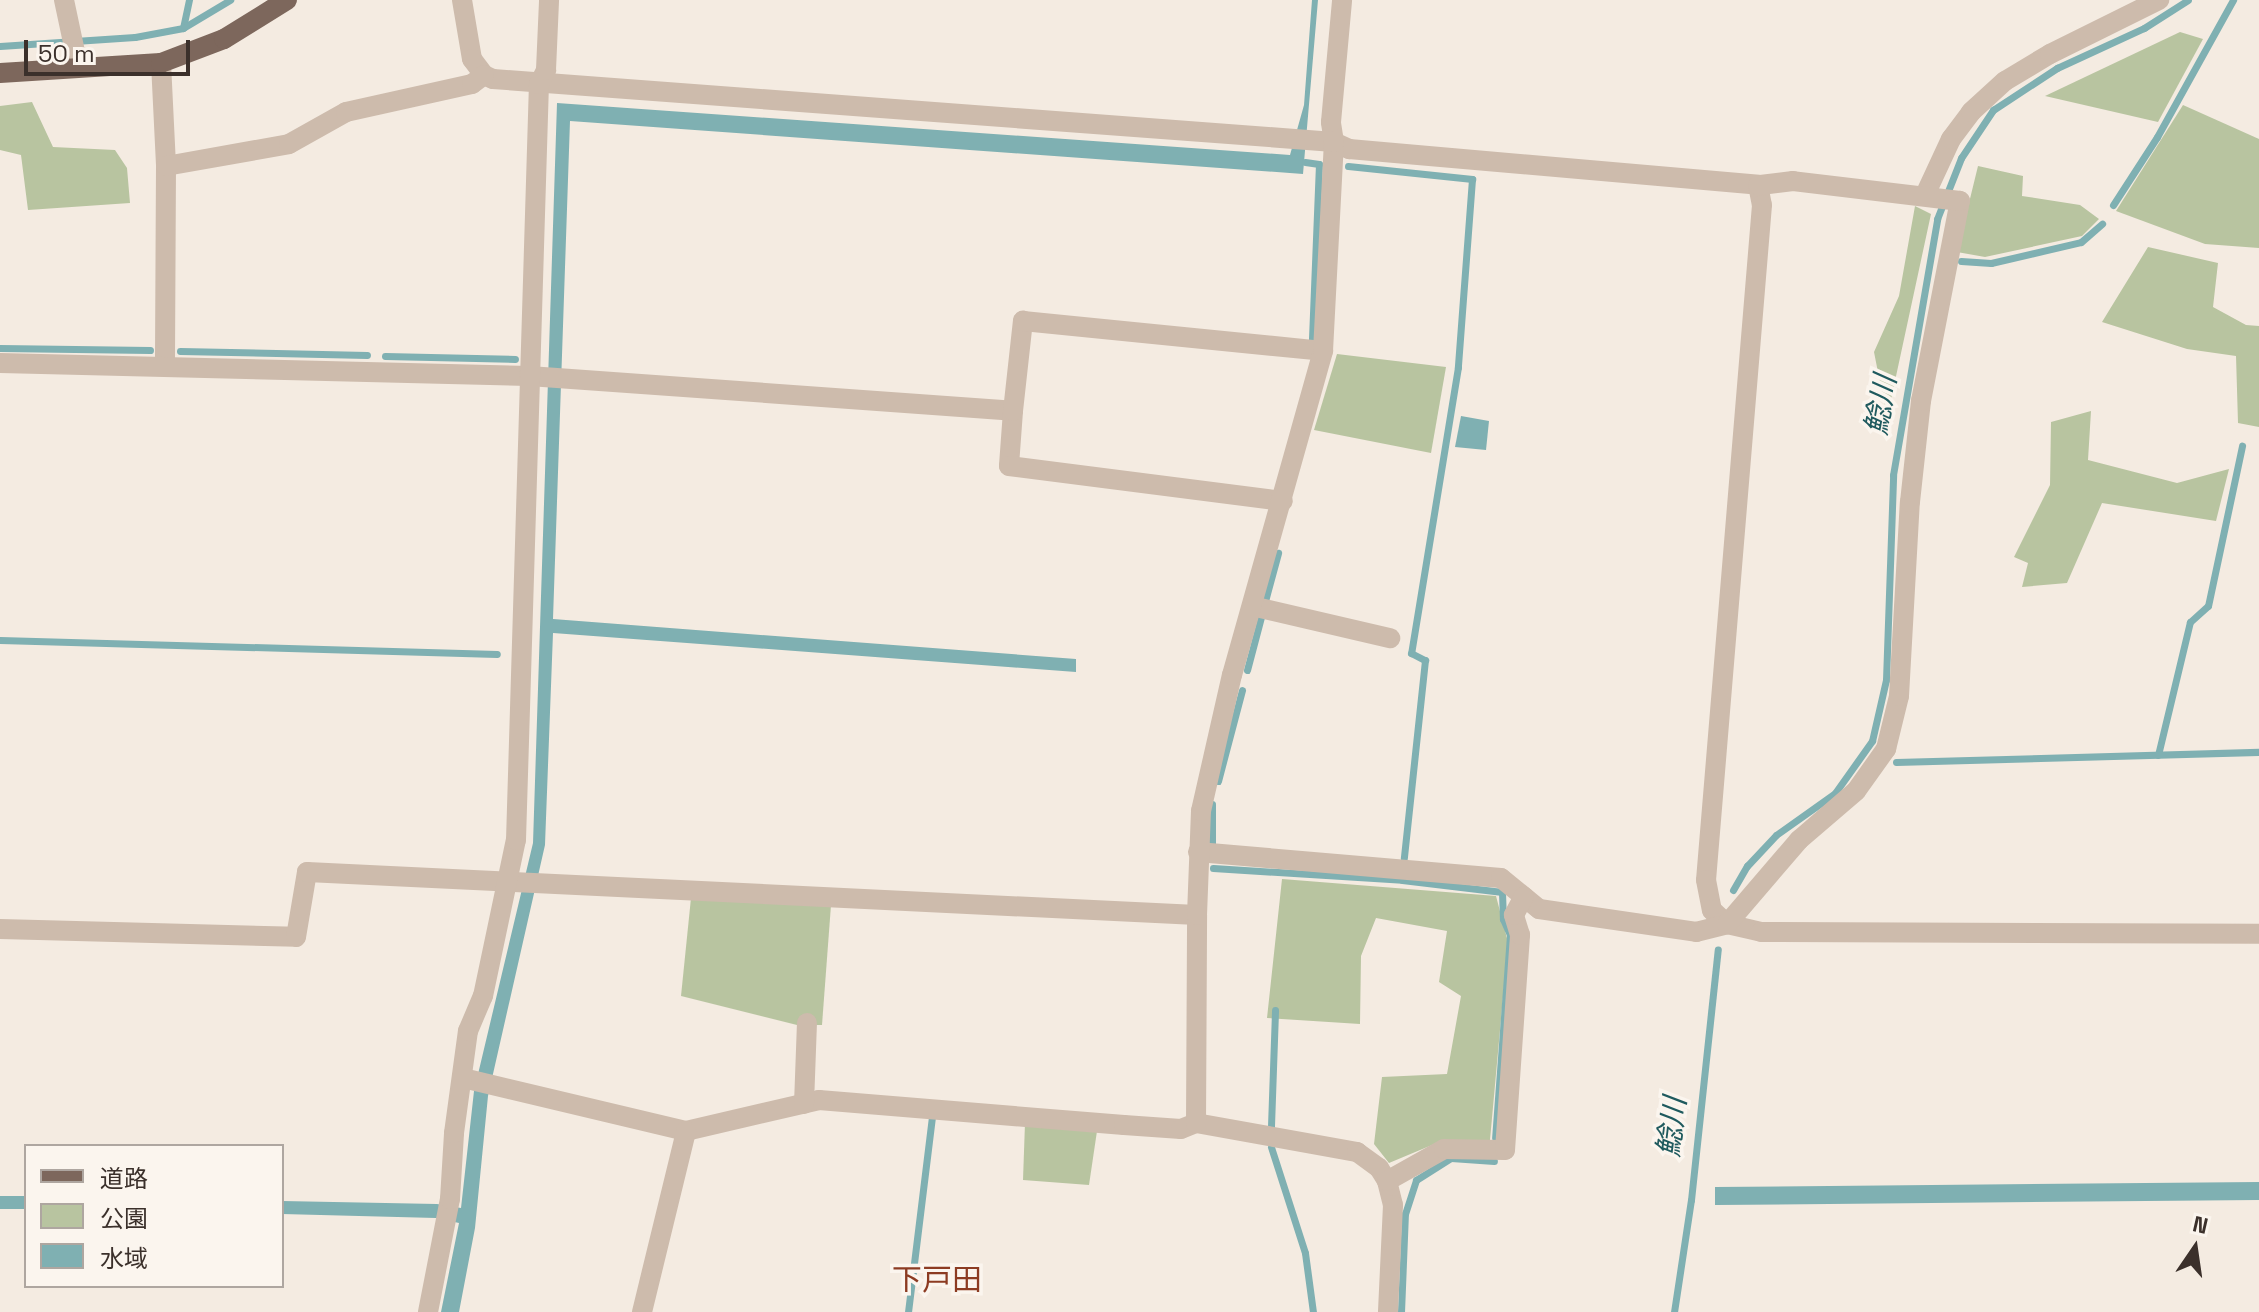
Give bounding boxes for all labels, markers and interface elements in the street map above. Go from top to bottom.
scale bar [28,24,194,74]
text: 50 m [38,38,95,69]
water label: 鯰川 [1858,372,1904,438]
water label: 鯰川 [1650,1095,1694,1159]
legend [24,1144,284,1288]
text: 道路 [100,1163,148,1194]
text: 公園 [100,1203,148,1234]
north arrow [2155,1208,2235,1288]
text: N [2190,1209,2211,1240]
text: 水域 [100,1243,148,1274]
district label: 下戸田 [892,1262,982,1298]

